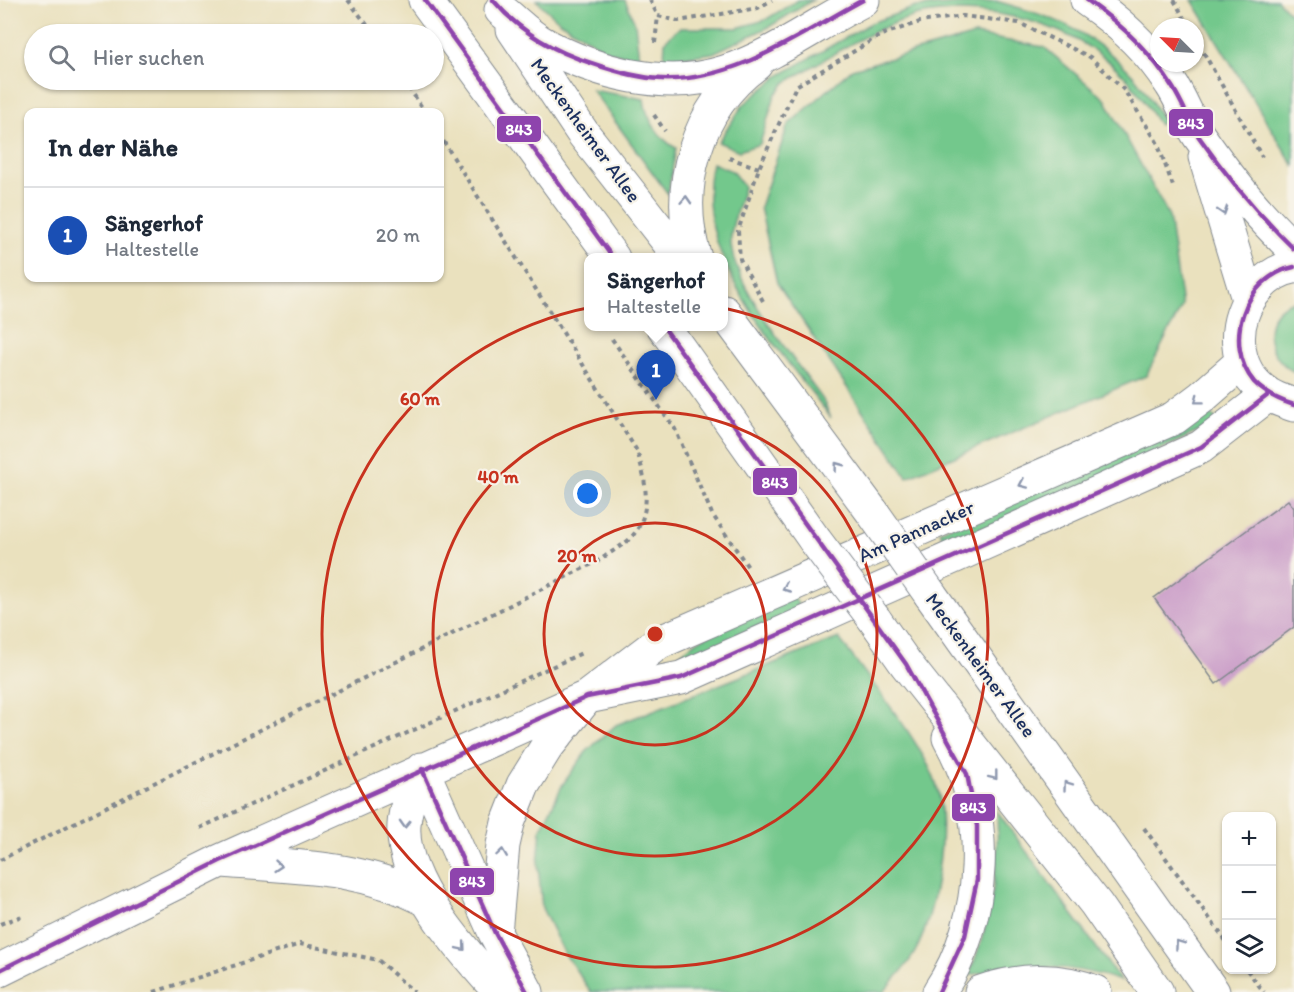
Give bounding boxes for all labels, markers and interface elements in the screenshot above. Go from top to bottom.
north arrow [1150,18,1204,72]
search box [24,24,444,90]
icon: search [45,41,78,74]
text: Hier suchen [93,44,204,71]
street label: Meckenheimer Allee [526,53,646,207]
line badge: 843 [1168,108,1214,137]
text: 843 [1177,114,1205,133]
line badge: 843 [496,115,542,143]
text: 843 [505,120,533,139]
text: In der Nähe [48,131,178,163]
one-way arrow [680,196,693,205]
one-way arrow [1216,205,1228,216]
text: Sängerhof [105,210,203,237]
text: 1 [63,223,72,247]
text: 20 m [376,223,420,247]
text: Haltestelle [105,237,199,261]
popup [584,253,728,331]
text: Sängerhof [607,267,705,294]
text: Haltestelle [607,294,701,318]
pin: 1 [636,350,676,400]
text: 60 m [400,388,441,410]
one-way arrow [1194,393,1205,404]
one-way arrow [834,462,845,473]
text: 40 m [477,466,519,488]
line badge: 843 [752,467,798,496]
text: 843 [761,473,789,492]
one-way arrow [1018,477,1029,489]
your location [573,479,602,508]
street label: Am Pannacker [854,495,978,567]
text: 20 m [557,545,598,567]
one-way arrow [782,581,793,593]
street label: Meckenheimer Allee [921,588,1041,742]
centre of rings [645,624,665,644]
one-way arrow [987,769,998,780]
one-way arrow [1063,781,1074,792]
line badge: 843 [951,793,996,822]
text: 843 [959,798,987,817]
map controls [1222,812,1276,974]
button: + [1222,812,1276,866]
one-way arrow [398,820,411,829]
one-way arrow [496,849,508,858]
one-way arrow [274,859,283,872]
button: − [1222,866,1276,920]
line badge: 843 [449,867,495,896]
text: 843 [458,872,486,891]
button: layers [1222,920,1276,974]
one-way arrow [454,940,465,951]
one-way arrow [1175,940,1186,951]

